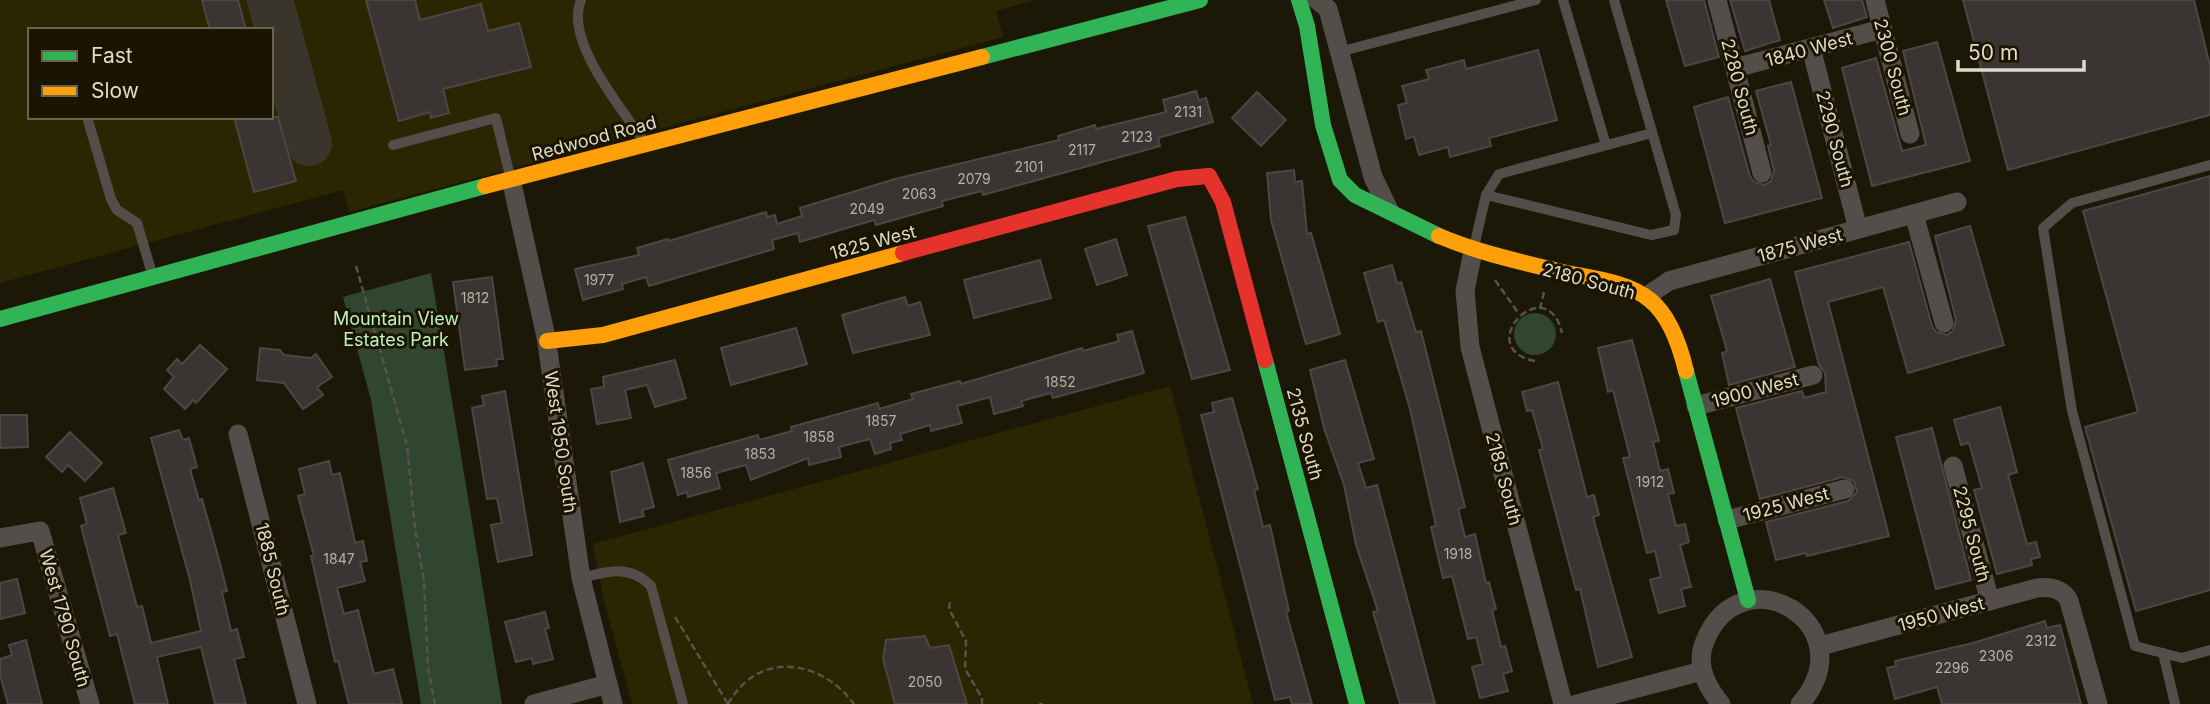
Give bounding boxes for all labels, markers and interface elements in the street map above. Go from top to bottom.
street label: 2300 South [1870,16,1916,118]
street label: 1840 West [1763,27,1855,71]
legend [28,28,273,119]
scale bar [1958,28,2084,72]
street label: 2280 South [1717,36,1763,138]
text: 50 m [1968,40,2018,65]
text: Fast [91,43,133,68]
text: Slow [91,78,139,103]
street label: 2290 South [1812,88,1858,190]
house number: 2131 [1174,103,1202,120]
street label: Redwood Road [529,111,659,165]
house number: 2123 [1121,128,1153,145]
house number: 2117 [1068,141,1096,158]
house number: 2101 [1015,158,1043,175]
house number: 2079 [957,170,991,187]
house number: 2063 [902,185,936,202]
house number: 2049 [849,200,885,217]
street label: 1825 West [828,220,918,264]
street label: 1875 West [1755,224,1845,266]
street label: 2180 South [1540,259,1638,303]
house number: 1977 [584,271,614,288]
house number: 1812 [461,289,489,306]
park label: Mountain View Estates Park [333,308,459,350]
street label: 1900 West [1709,368,1801,412]
street label: West 1950 South [541,370,581,514]
house number: 1852 [1044,373,1076,390]
street label: 2135 South [1283,385,1327,483]
house number: 1857 [866,412,896,429]
house number: 1858 [803,428,835,445]
street label: 2185 South [1482,430,1526,528]
house number: 1853 [744,445,776,462]
house number: 1856 [680,464,712,481]
house number: 1912 [1636,473,1664,490]
street label: 1925 West [1741,482,1831,526]
street label: 2295 South [1949,484,1995,584]
street label: 1885 South [251,520,295,618]
house number: 1918 [1444,545,1472,562]
street label: West 1790 South [35,547,95,689]
house number: 1847 [323,550,355,567]
street label: 1950 West [1896,592,1987,636]
house number: 2312 [2025,632,2057,649]
house number: 2306 [1979,647,2013,664]
house number: 2296 [1935,659,1969,676]
house number: 2050 [908,673,942,690]

